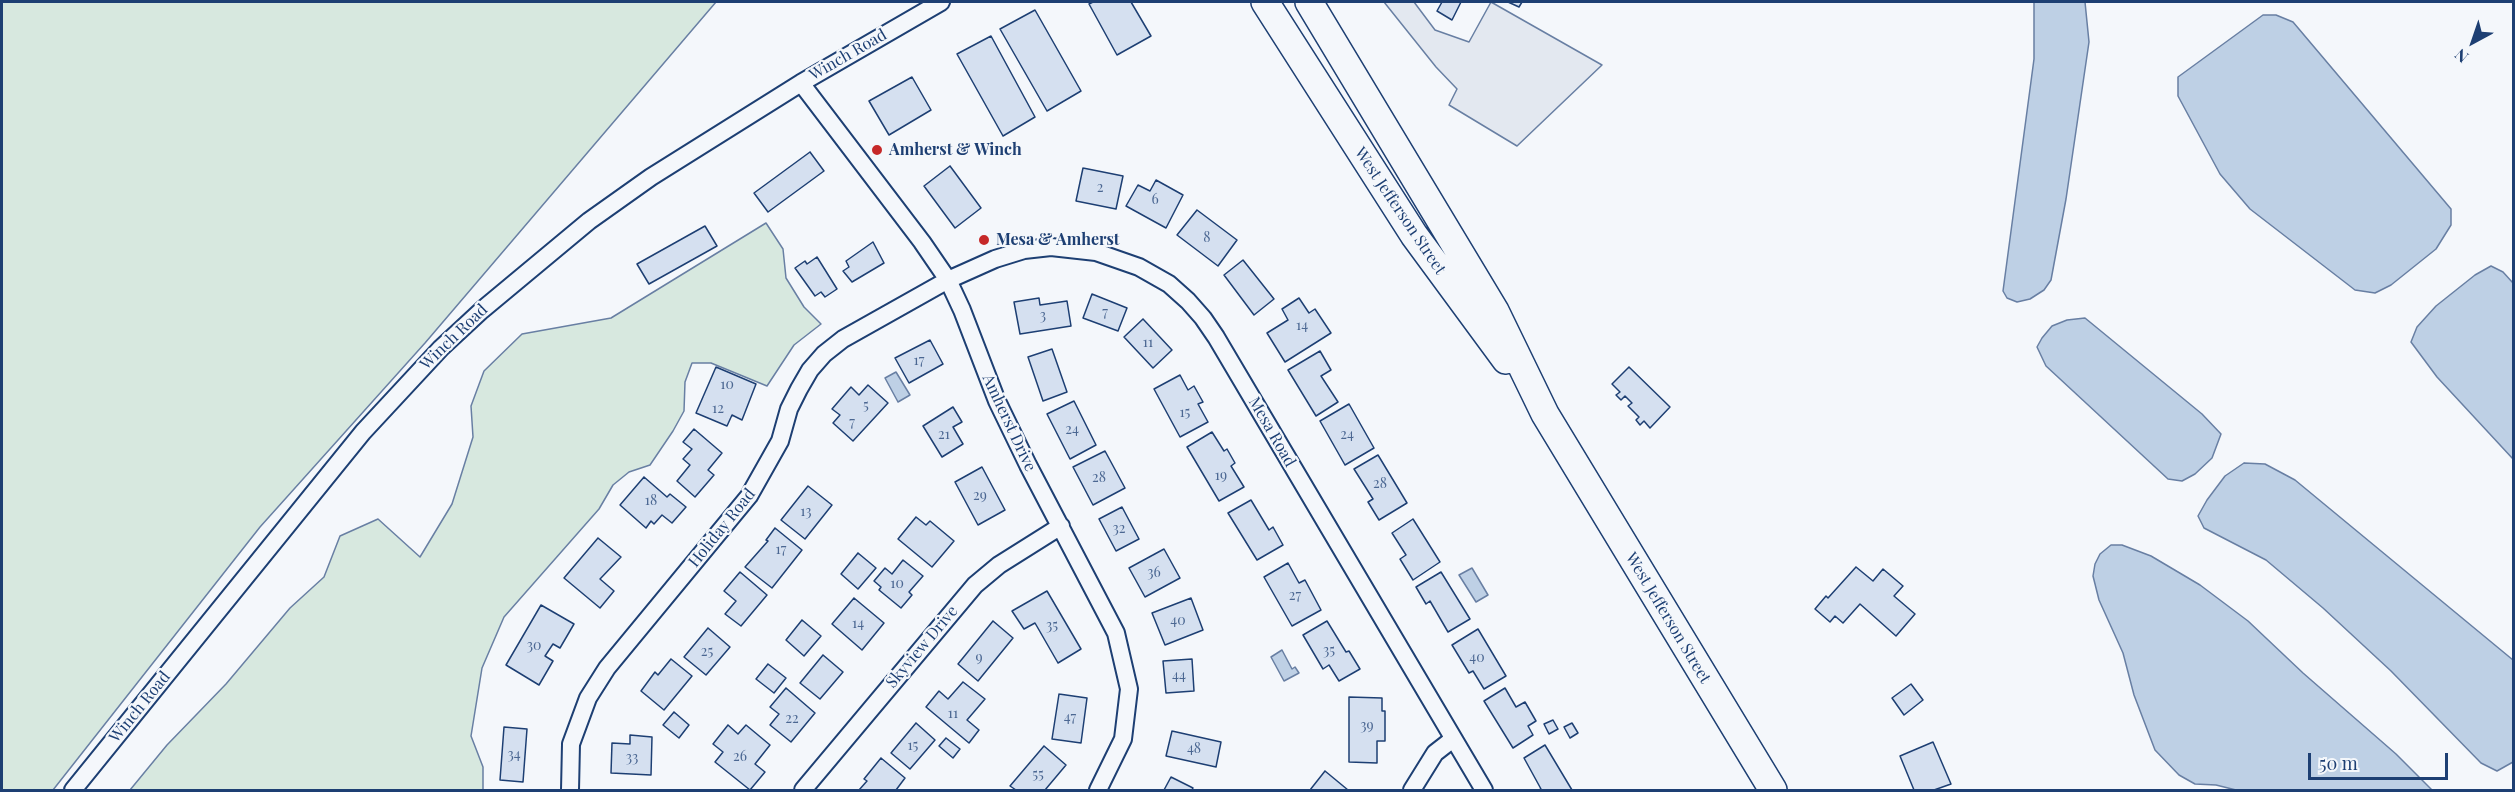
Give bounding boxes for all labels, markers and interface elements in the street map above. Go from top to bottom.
north arrow [2443,12,2503,72]
street label: Winch Road [806,25,890,85]
text: N [2450,44,2472,68]
place label: Amherst & Winch [889,140,1022,160]
marker: Amherst & Winch [870,143,884,157]
street label: West Jefferson Street [1350,144,1450,278]
house number: 2 [1097,180,1103,196]
house number: 6 [1151,192,1159,208]
place label: Mesa & Amherst [996,230,1119,250]
house number: 8 [1203,230,1211,246]
marker: Mesa & Amherst [977,233,991,247]
street label: Winch Road [416,300,492,374]
house number: 7 [1102,305,1108,321]
house number: 3 [1040,308,1046,324]
house number: 14 [1296,318,1308,334]
house number: 11 [1143,335,1153,351]
house number: 17 [914,353,924,369]
street label: Amherst Drive [978,371,1040,475]
house number: 10 [720,377,734,393]
street label: Mesa Road [1244,394,1300,470]
house number: 5 [863,398,869,414]
house number: 12 [712,401,724,417]
house number: 15 [1180,405,1190,421]
house number: 7 [849,415,855,431]
house number: 24 [1065,422,1079,438]
house number: 21 [938,427,950,443]
house number: 24 [1340,427,1354,443]
house number: 19 [1215,468,1227,484]
house number: 28 [1092,470,1106,486]
house number: 28 [1373,476,1387,492]
street label: Holiday Road [685,485,759,571]
house number: 29 [973,488,987,504]
house number: 18 [645,493,657,509]
house number: 13 [800,504,812,520]
house number: 32 [1112,521,1126,537]
house number: 17 [776,542,786,558]
street label: West Jefferson Street [1621,549,1715,687]
house number: 36 [1147,565,1161,581]
house number: 10 [890,576,904,592]
house number: 27 [1289,588,1301,604]
street label: Skyview Drive [882,602,962,692]
house number: 40 [1170,613,1186,629]
house number: 14 [852,616,864,632]
house number: 35 [1046,618,1058,634]
house number: 30 [527,638,541,654]
house number: 35 [1323,643,1335,659]
house number: 25 [701,644,713,660]
house number: 9 [975,650,983,666]
house number: 40 [1469,650,1485,666]
street label: Winch Road [106,668,174,746]
house number: 44 [1172,668,1186,684]
house number: 11 [948,706,958,722]
house number: 47 [1064,710,1076,726]
house number: 22 [785,711,799,727]
house number: 39 [1360,718,1374,734]
house number: 15 [908,738,918,754]
house number: 48 [1187,741,1201,757]
scale bar [2311,741,2450,779]
house number: 34 [507,747,521,763]
house number: 26 [733,749,747,765]
house number: 33 [626,750,638,766]
text: 50 m [2319,751,2358,775]
house number: 55 [1032,767,1044,783]

